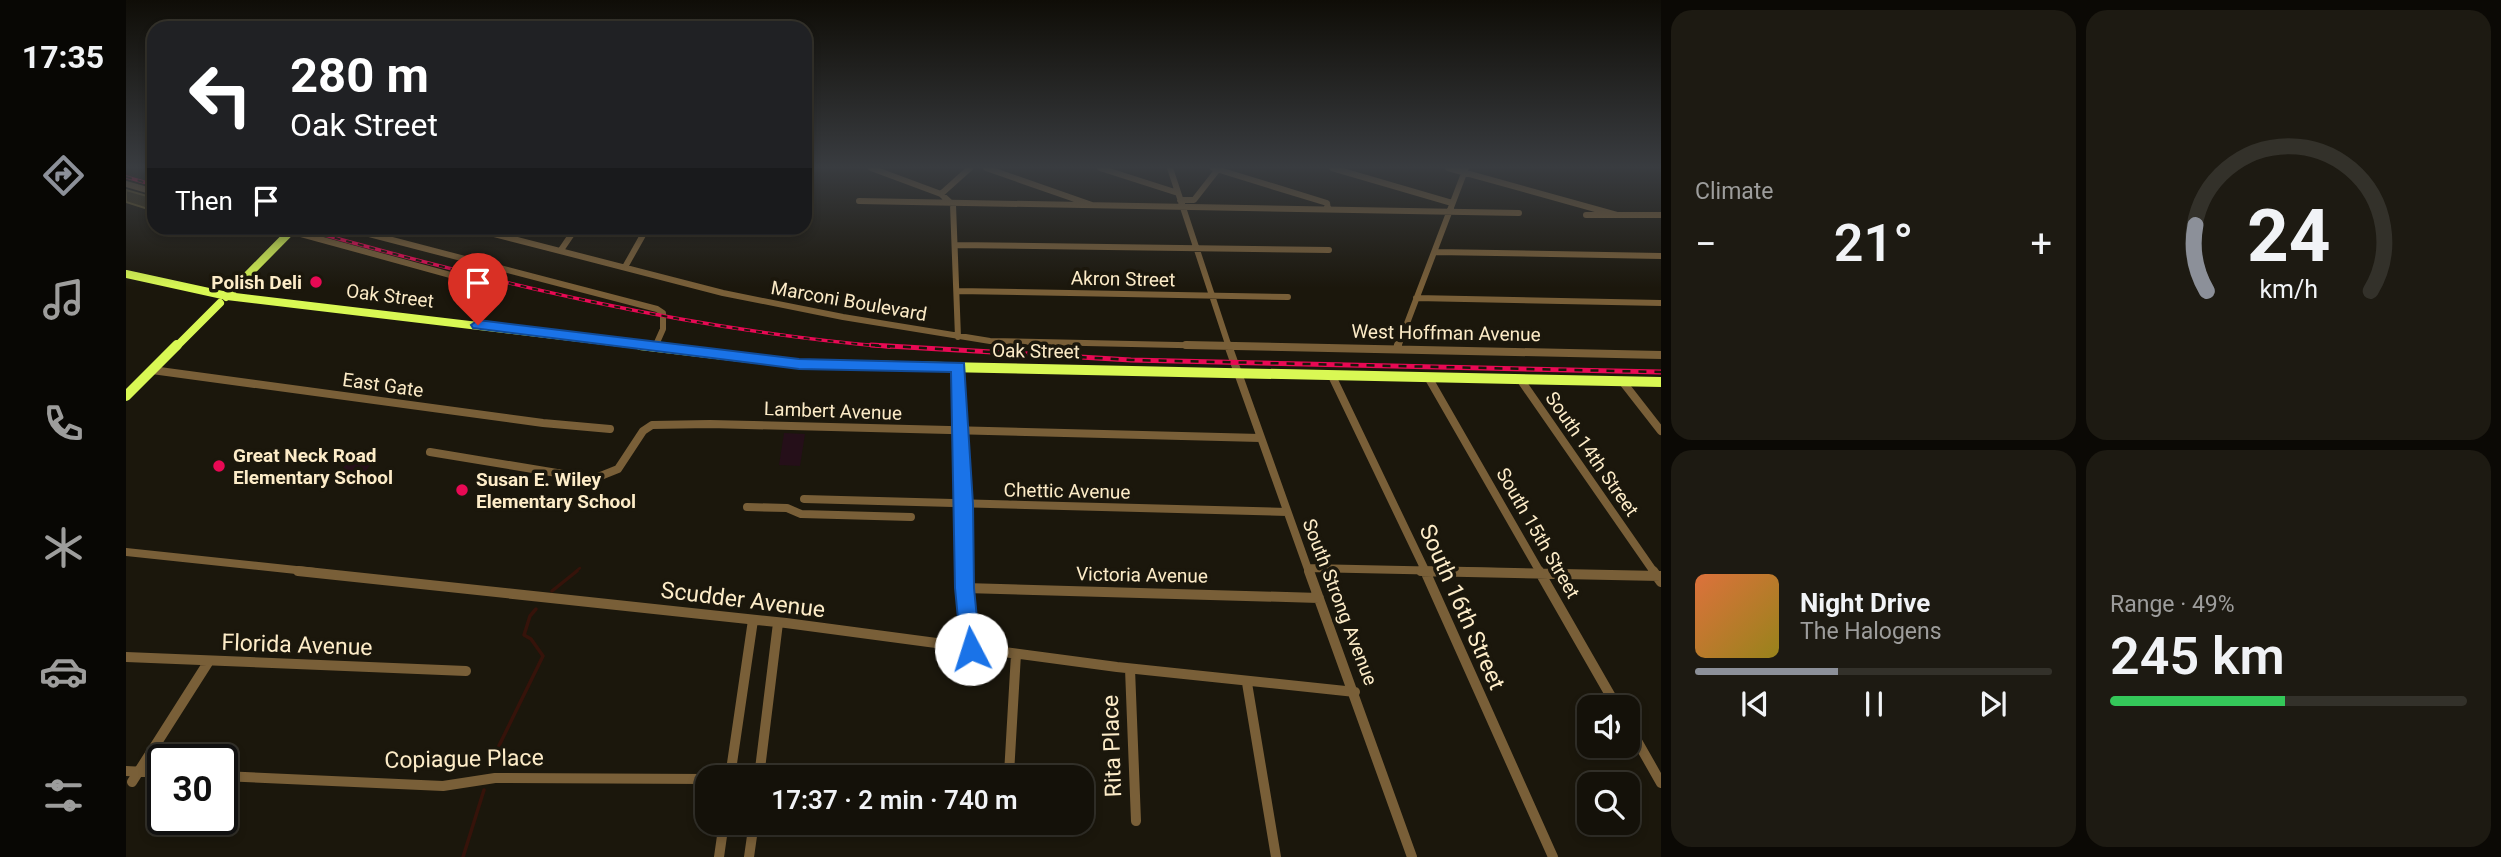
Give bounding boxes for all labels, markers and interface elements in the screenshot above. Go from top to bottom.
text: 17:35 [22,38,104,76]
text: 280 m [290,47,429,104]
icon: left [175,49,266,140]
text: Oak Street [290,106,438,144]
icon: directions [39,151,88,200]
text: Climate [1695,178,1774,205]
icon: arrive [247,182,285,220]
text: Then [175,186,233,216]
text: 24 [2247,193,2330,279]
text: 21° [1834,213,1913,274]
text: − [1695,222,1717,266]
text: + [2030,222,2052,266]
pin [448,253,508,325]
icon: arrive [459,264,497,302]
street label: Akron Street [1071,267,1175,291]
place label: Polish Deli [211,271,302,294]
marker: Polish Deli [308,274,324,290]
icon: music [39,275,88,324]
text: km/h [2259,275,2318,304]
street label: Marconi Boulevard [769,276,929,326]
street label: Oak Street [345,279,435,313]
street label: West Hoffman Avenue [1351,320,1541,346]
street label: Oak Street [992,339,1080,363]
street label: East Gate [341,368,425,402]
street label: South 14th Street [1540,387,1644,521]
street label: Lambert Avenue [764,397,902,425]
icon: phone [39,399,88,448]
place label: Great Neck Road Elementary School [233,444,393,489]
marker: Great Neck Road Elementary School [211,458,227,474]
street label: South 15th Street [1491,464,1585,602]
place label: Susan E. Wiley Elementary School [476,468,636,513]
street label: Chettic Avenue [1003,478,1131,504]
marker: Susan E. Wiley Elementary School [454,482,470,498]
street label: South Strong Avenue [1298,515,1382,689]
street label: South 16th Street [1414,520,1510,694]
icon: climate [39,523,88,572]
street label: Victoria Avenue [1076,562,1208,588]
street label: Scudder Avenue [659,577,827,623]
text: Night Drive [1800,588,1930,618]
text: Range · 49% [2110,591,2235,618]
position arrow [934,612,1008,686]
text: The Halogens [1800,618,1942,645]
text: 245 km [2110,626,2285,687]
street label: Florida Avenue [221,629,373,661]
icon: car [39,647,88,696]
icon: previous [1736,685,1774,723]
icon: pause [1855,685,1893,723]
icon: next [1974,685,2012,723]
street label: Rita Place [1097,694,1127,798]
map controls [1577,695,1640,835]
button: sound [1577,695,1640,758]
speed limit sign: 30 [147,744,238,835]
street label: Copiague Place [384,744,544,774]
icon: filters [39,771,88,820]
button: search [1577,772,1640,835]
text: 17:37 · 2 min · 740 m [771,785,1018,815]

